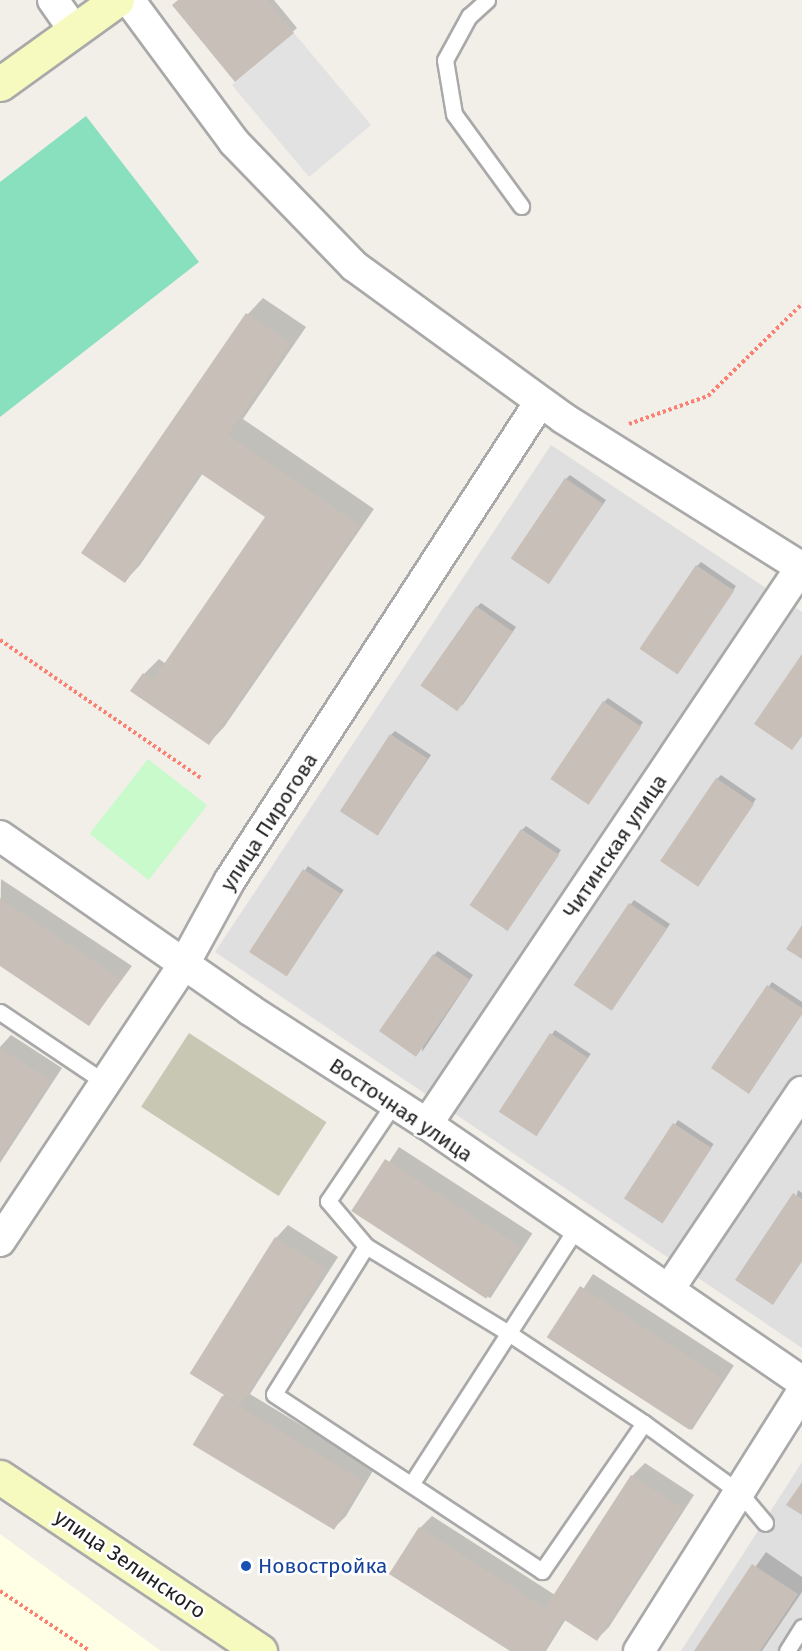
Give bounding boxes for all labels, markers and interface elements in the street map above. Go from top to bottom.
street label: улица Пирогова [215,748,323,896]
street label: Читинская улица [558,769,672,923]
street label: Восточная улица [325,1053,477,1167]
street label: улица Зелинского [50,1504,210,1624]
place label: Новостройка [258,1553,387,1579]
marker: Новостройка [239,1559,253,1573]

